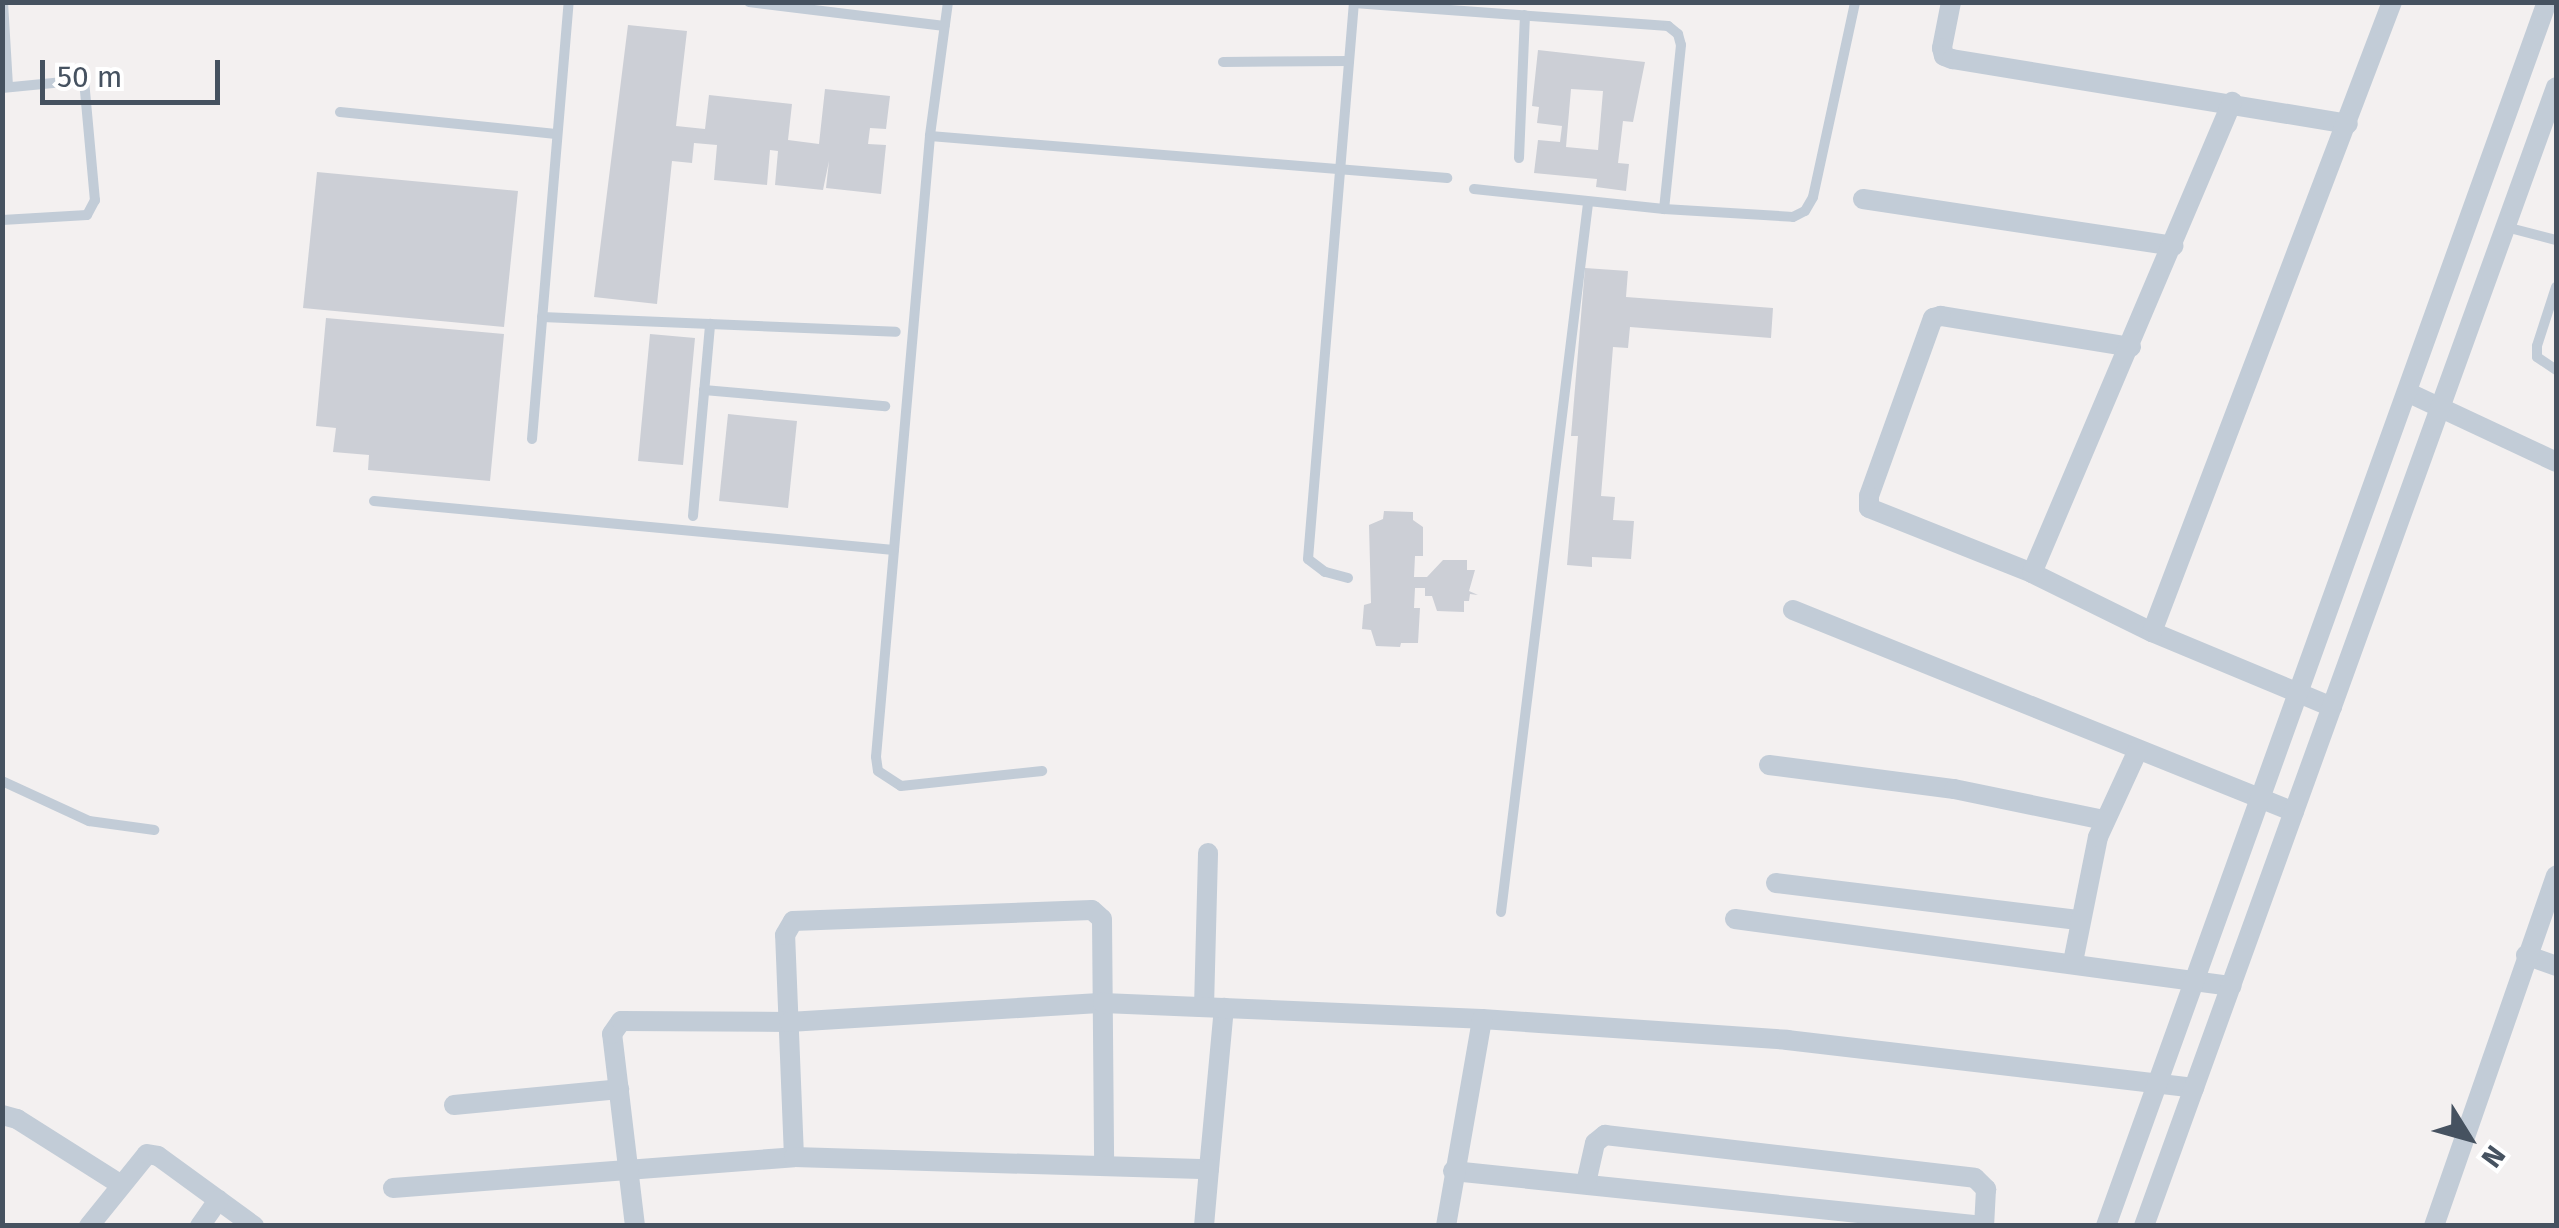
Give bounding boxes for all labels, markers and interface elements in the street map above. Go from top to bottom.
scale bar [45,40,225,102]
text: 50 m [57,59,122,95]
north arrow [2419,1088,2519,1188]
text: N [2475,1139,2512,1174]

